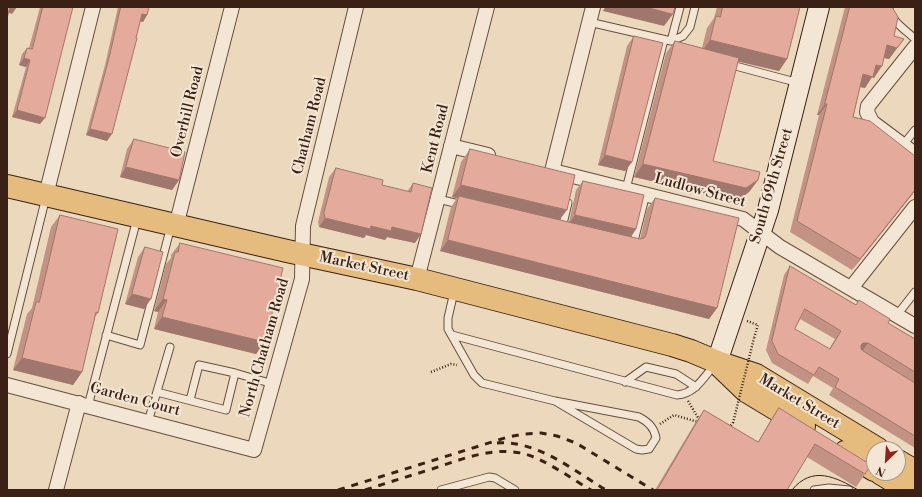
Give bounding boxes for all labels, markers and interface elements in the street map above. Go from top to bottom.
street label: Overhill Road [168,65,208,159]
street label: Chatham Road [289,75,331,177]
street label: Kent Road [419,103,453,175]
street label: South 69th Street [747,126,797,246]
street label: Ludlow Street [652,170,748,212]
street label: Market Street [317,249,411,285]
street label: North Chatham Road [237,276,293,420]
street label: Market Street [755,371,843,433]
street label: Garden Court [88,379,182,421]
north arrow [866,441,906,481]
text: N [874,463,888,479]

